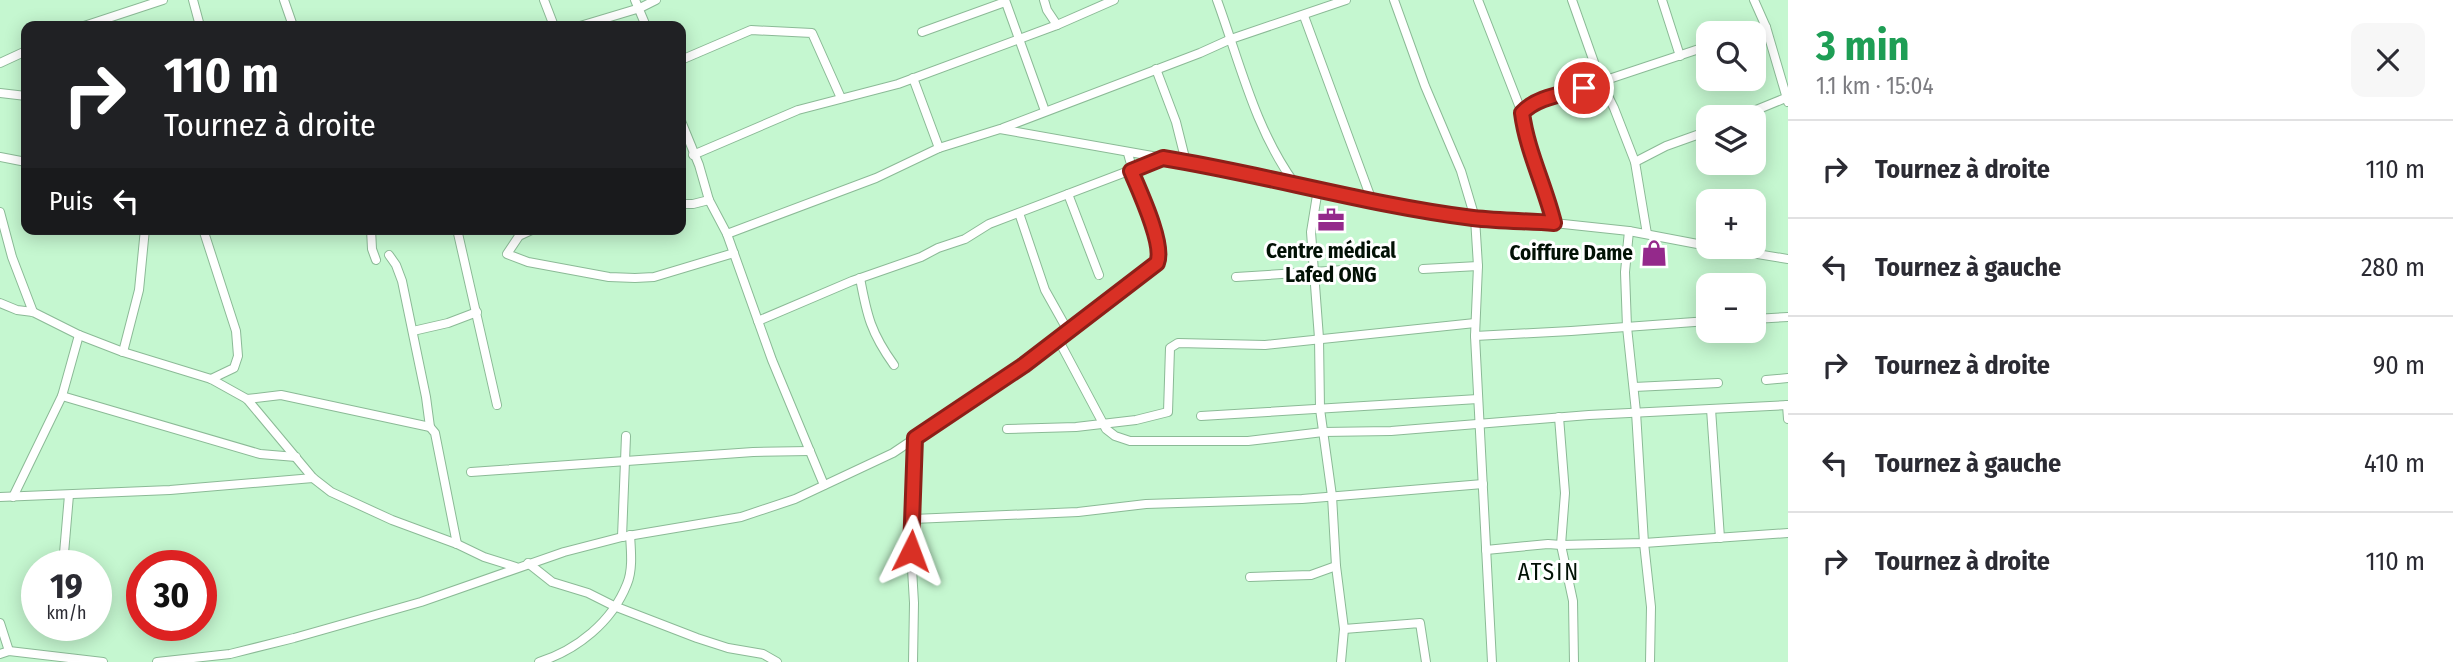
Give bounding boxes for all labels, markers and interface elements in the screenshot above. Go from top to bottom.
map controls [1696,21,1766,343]
button: search [1696,21,1766,91]
text: 3 min [1816,21,1910,71]
button: close [2351,23,2425,97]
text: 110 m [164,46,279,105]
icon: right [49,49,140,140]
pin [1554,58,1614,118]
icon: arrive [1565,69,1603,107]
text: 1.1 km · 15:04 [1816,72,1934,100]
button: layers [1696,105,1766,175]
text: Tournez à droite [164,106,376,144]
icon: right [1816,150,1854,188]
text: Tournez à droite [1875,154,2050,185]
text: 110 m [2365,154,2425,185]
icon: left [107,182,145,220]
text: Puis [49,186,93,217]
button: + [1696,189,1766,259]
office icon: Centre médical Lafed ONG [1316,205,1346,235]
place label: Centre médical Lafed ONG [1266,238,1396,288]
shop icon: Coiffure Dame [1639,238,1669,268]
place label: Coiffure Dame [1510,240,1633,266]
icon: left [1816,248,1854,286]
text: Tournez à gauche [1875,252,2061,283]
text: 280 m [2361,252,2425,283]
button: − [1696,273,1766,343]
icon: right [1816,346,1854,384]
text: Tournez à droite [1875,350,2050,381]
text: 90 m [2373,350,2425,381]
icon: left [1816,444,1854,482]
text: Tournez à gauche [1875,448,2061,479]
text: 410 m [2364,448,2425,479]
position arrow [874,514,948,588]
icon: right [1816,542,1854,580]
text: Tournez à droite [1875,546,2050,577]
text: 110 m [2365,546,2425,577]
speed limit sign: 30 [126,550,217,641]
district label: ATSIN [1518,558,1580,586]
text: 19 [50,565,83,607]
text: km/h [46,602,87,624]

